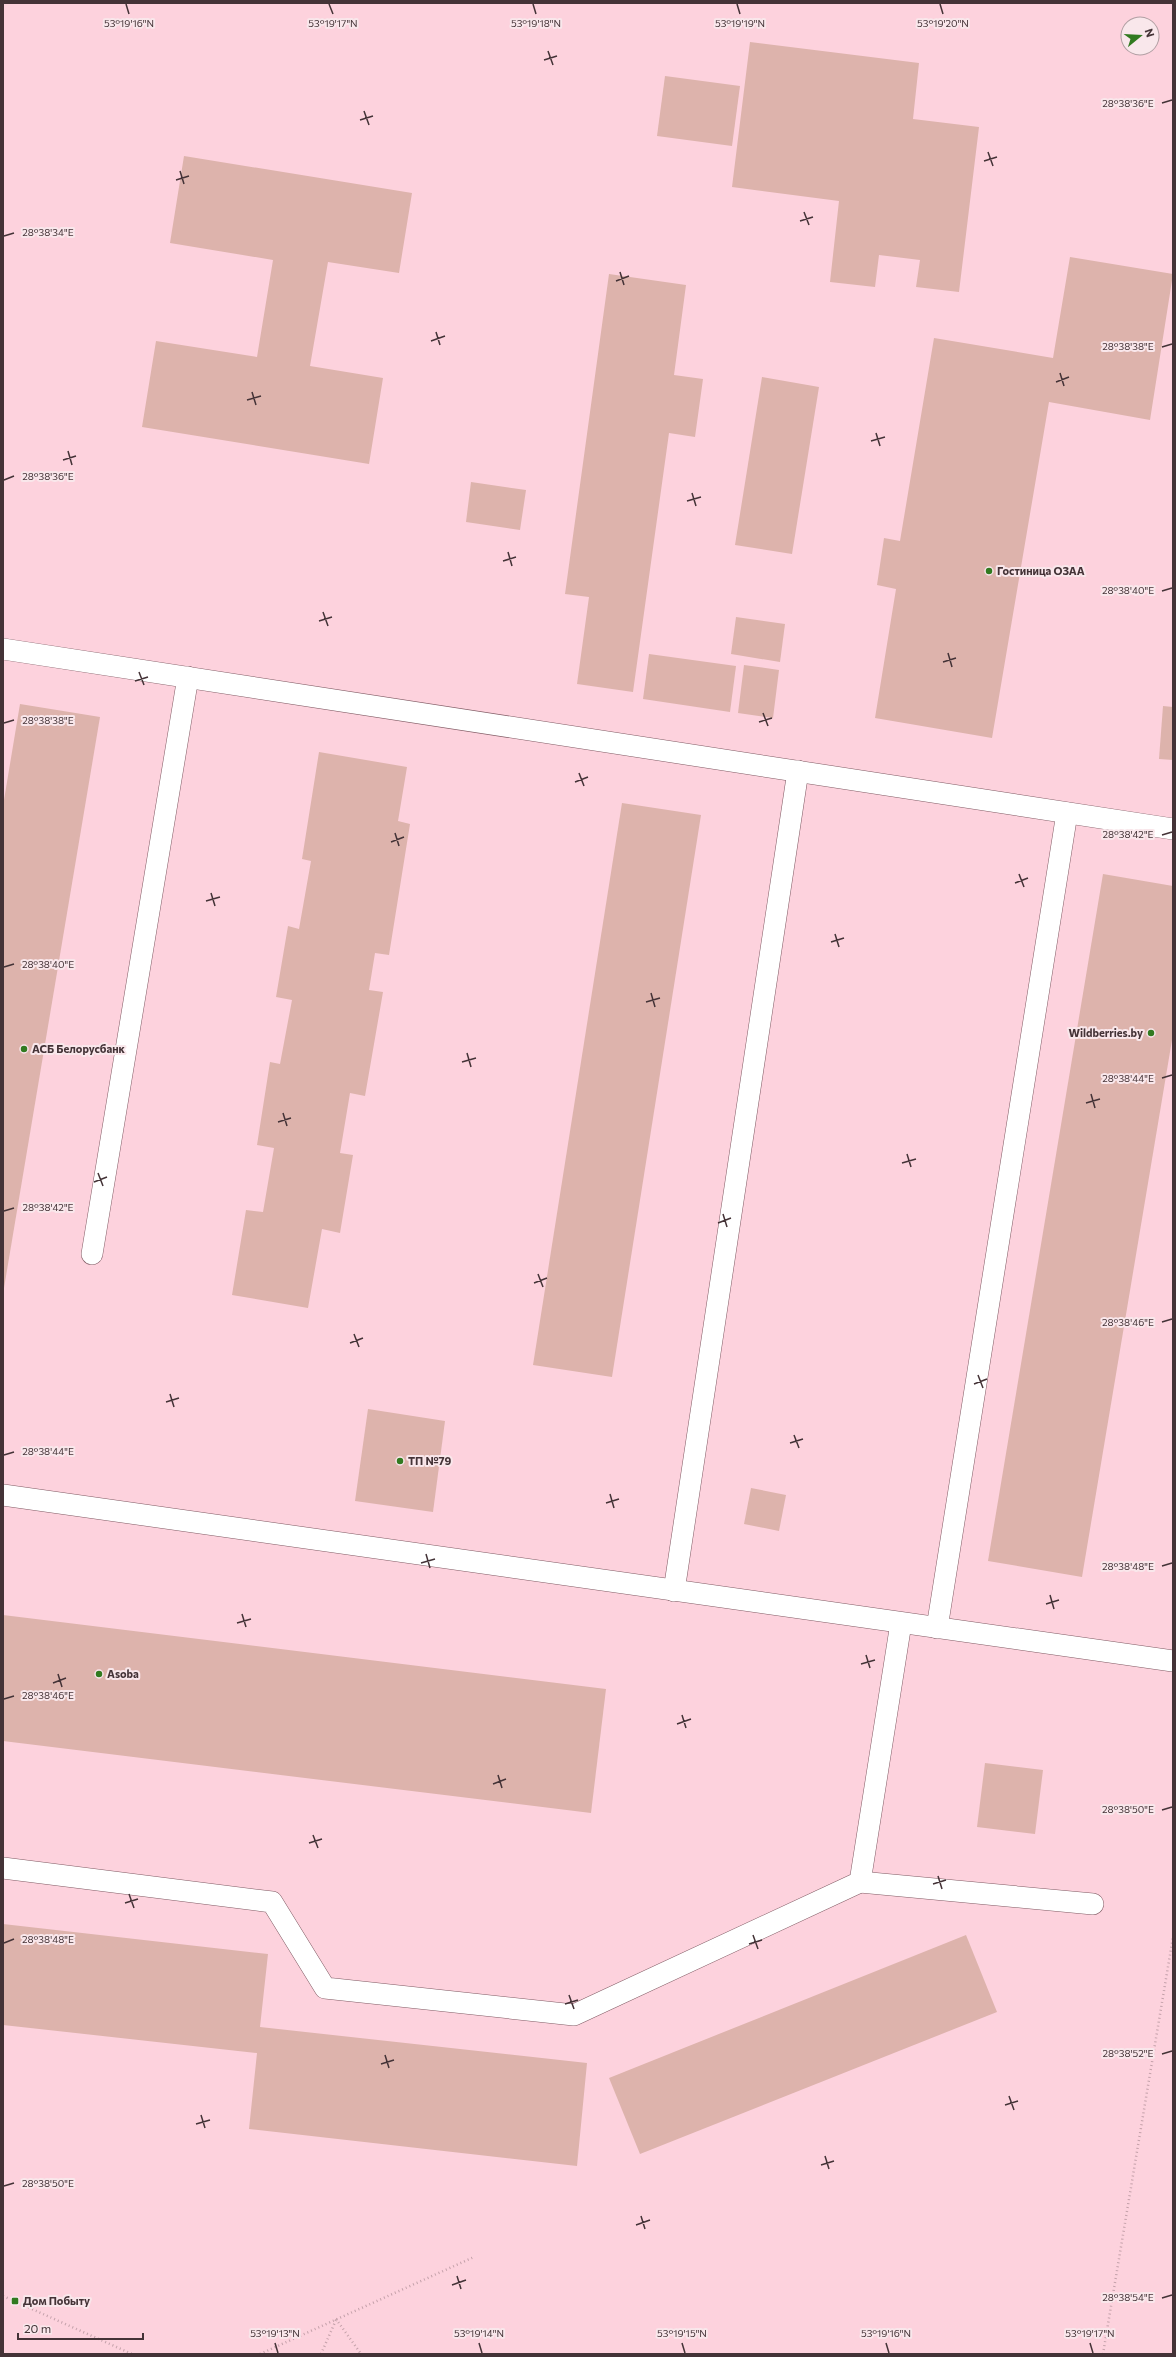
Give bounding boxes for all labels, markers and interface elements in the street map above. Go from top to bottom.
north arrow [1120,16,1160,56]
text: 53°19'16"N [104,17,154,29]
text: 53°19'17"N [308,17,358,29]
text: 53°19'18"N [511,17,561,29]
text: 53°19'19"N [715,17,765,29]
text: 53°19'20"N [917,17,969,29]
text: N [1143,27,1157,39]
text: 28°38'36"E [1102,97,1154,109]
text: 28°38'34"E [22,226,74,238]
text: 28°38'38"E [1102,340,1154,352]
text: 28°38'36"E [22,470,74,482]
place label: Гостиница ОЗАА [997,564,1085,577]
marker: Гостиница ОЗАА [984,566,994,576]
text: 28°38'40"E [1102,584,1154,596]
text: 28°38'38"E [22,714,74,726]
text: 28°38'42"E [1102,828,1154,840]
text: 28°38'40"E [22,958,74,970]
place label: Wildberries.by [1068,1026,1143,1039]
marker: Wildberries.by [1146,1028,1156,1038]
place label: АСБ Белорусбанк [32,1042,126,1055]
marker: АСБ Белорусбанк [19,1044,29,1054]
text: 28°38'44"E [1102,1072,1154,1084]
text: 28°38'42"E [22,1201,74,1213]
text: 28°38'46"E [1102,1316,1154,1328]
text: 28°38'44"E [22,1445,74,1457]
place label: ТП №79 [408,1454,451,1467]
marker: ТП №79 [395,1456,405,1466]
text: 28°38'48"E [1102,1560,1154,1572]
place label: Asoba [107,1667,139,1680]
marker: Asoba [94,1669,104,1679]
text: 28°38'46"E [22,1689,74,1701]
text: 28°38'50"E [1102,1803,1154,1815]
text: 28°38'48"E [22,1933,74,1945]
text: 28°38'52"E [1102,2047,1154,2059]
text: 28°38'50"E [22,2177,74,2189]
text: 28°38'54"E [1102,2291,1154,2303]
place label: Дом Побыту [23,2294,90,2307]
marker: Дом Побыту [10,2296,20,2306]
scale bar [18,2315,143,2341]
text: 20 m [24,2321,51,2335]
text: 53°19'13"N [250,2327,300,2339]
text: 53°19'14"N [454,2327,504,2339]
text: 53°19'15"N [657,2327,707,2339]
text: 53°19'16"N [861,2327,911,2339]
text: 53°19'17"N [1065,2327,1115,2339]

